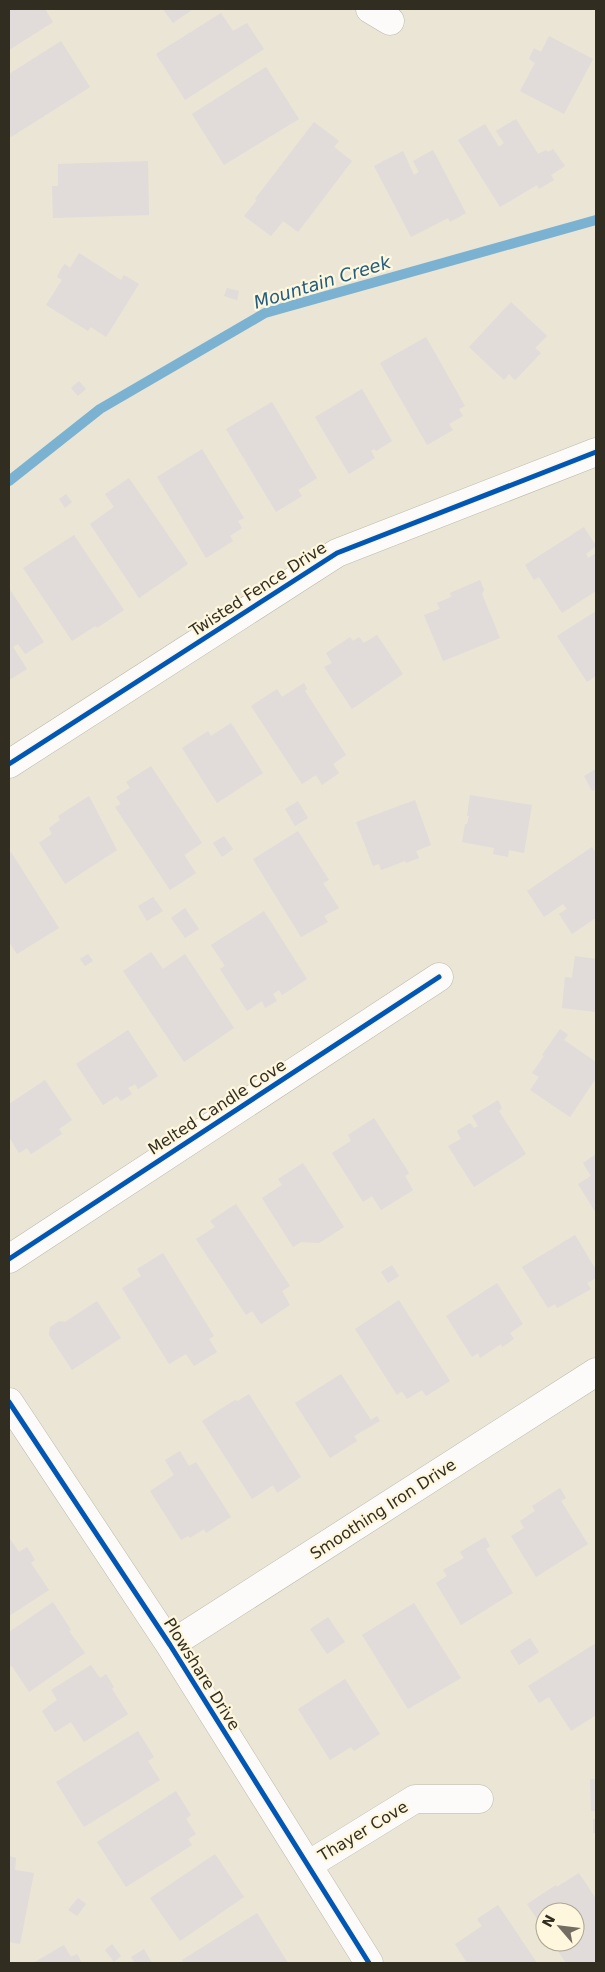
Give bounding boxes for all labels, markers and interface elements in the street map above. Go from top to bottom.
water label: Mountain Creek [251,251,395,313]
street label: Twisted Fence Drive [185,538,330,641]
street label: Melted Candle Cove [145,1055,289,1159]
street label: Smoothing Iron Drive [306,1455,460,1563]
street label: Plowshare Drive [160,1614,244,1734]
street label: Thayer Cove [314,1797,411,1866]
north arrow [535,1902,585,1952]
text: N [539,1912,558,1930]

